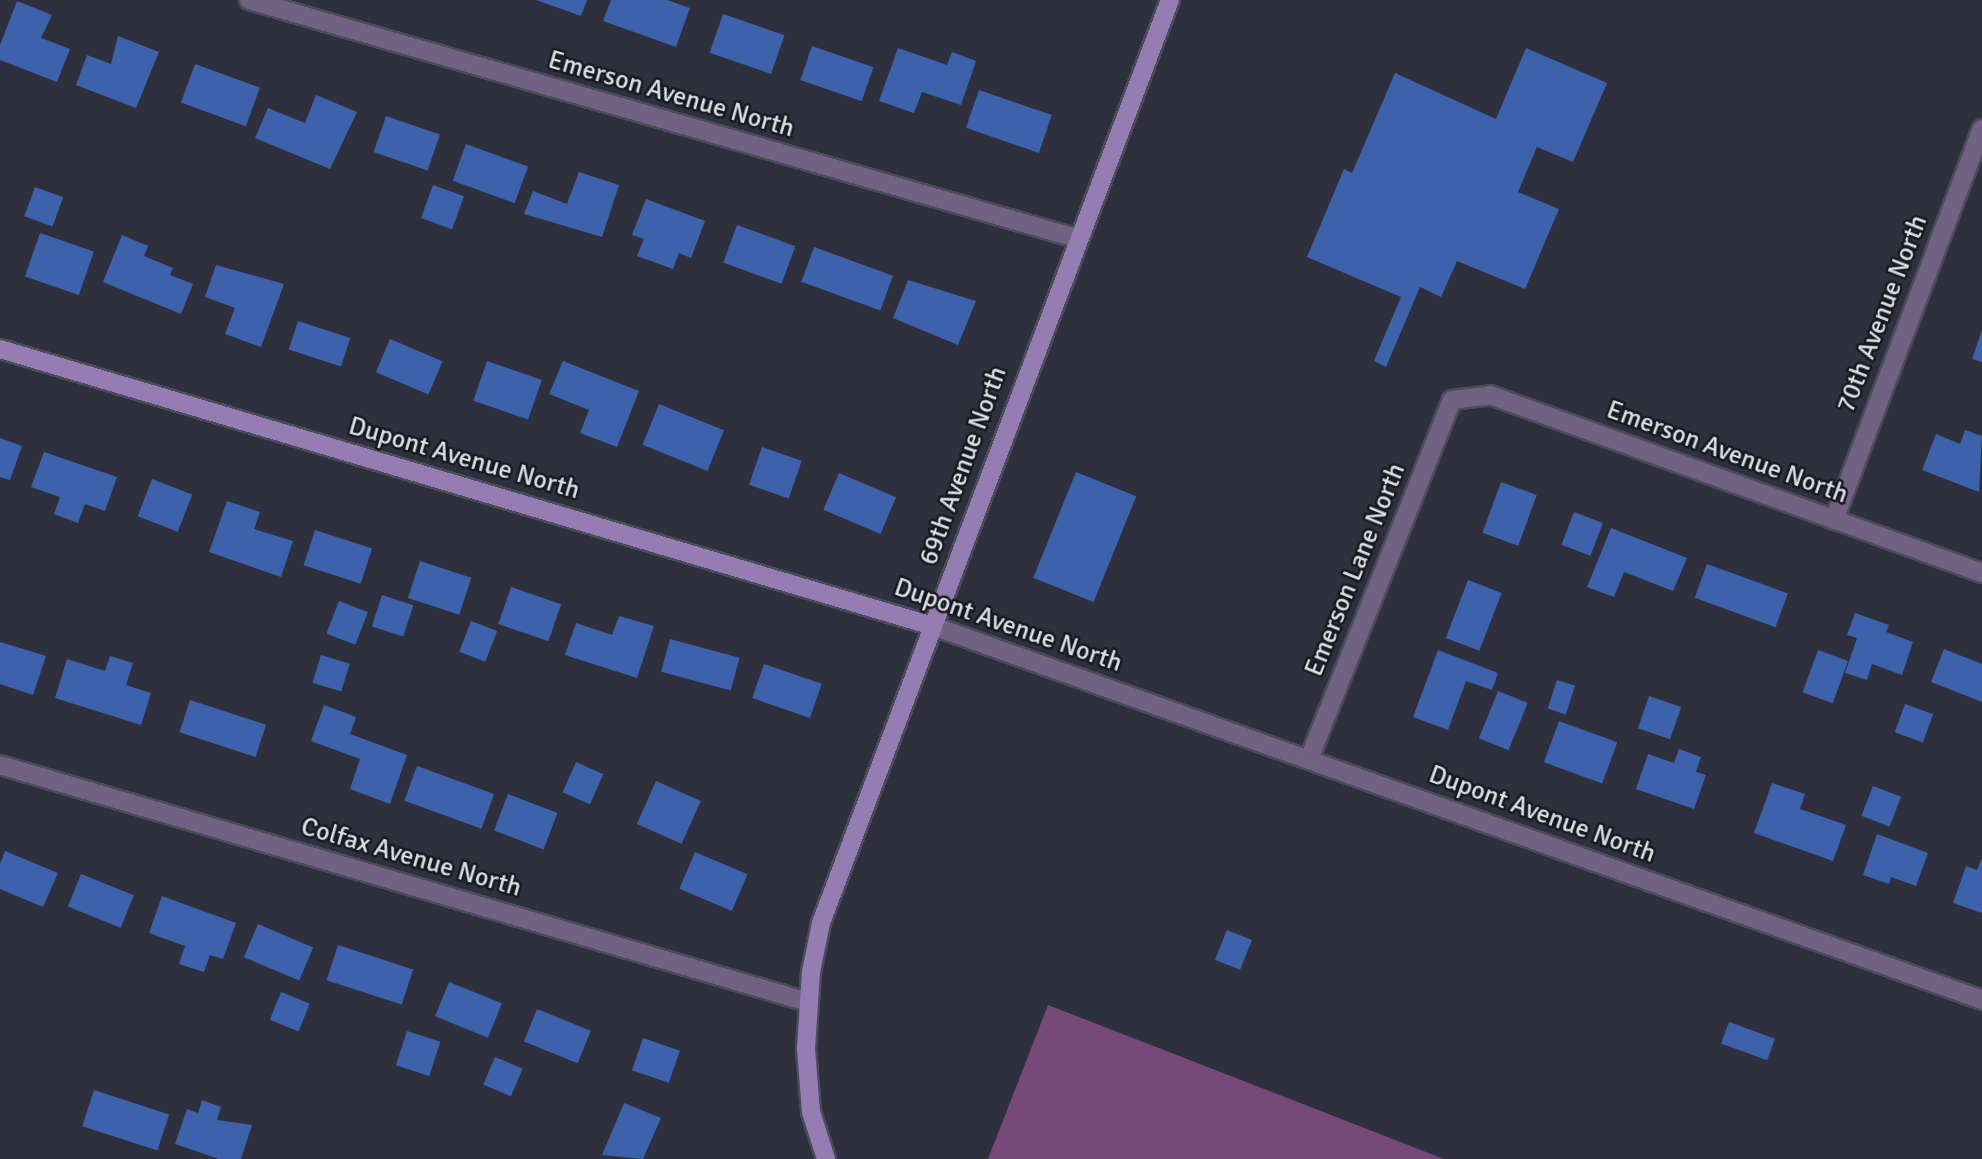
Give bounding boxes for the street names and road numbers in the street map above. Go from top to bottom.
street label: Emerson Avenue North [544,45,798,145]
street label: 70th Avenue North [1831,211,1935,417]
street label: 69th Avenue North [914,363,1014,569]
street label: Emerson Avenue North [1602,395,1852,511]
street label: Dupont Avenue North [345,411,583,507]
street label: Emerson Lane North [1299,459,1413,681]
street label: Dupont Avenue North [890,572,1126,680]
street label: Dupont Avenue North [1424,759,1660,871]
street label: Colfax Avenue North [297,812,525,904]

